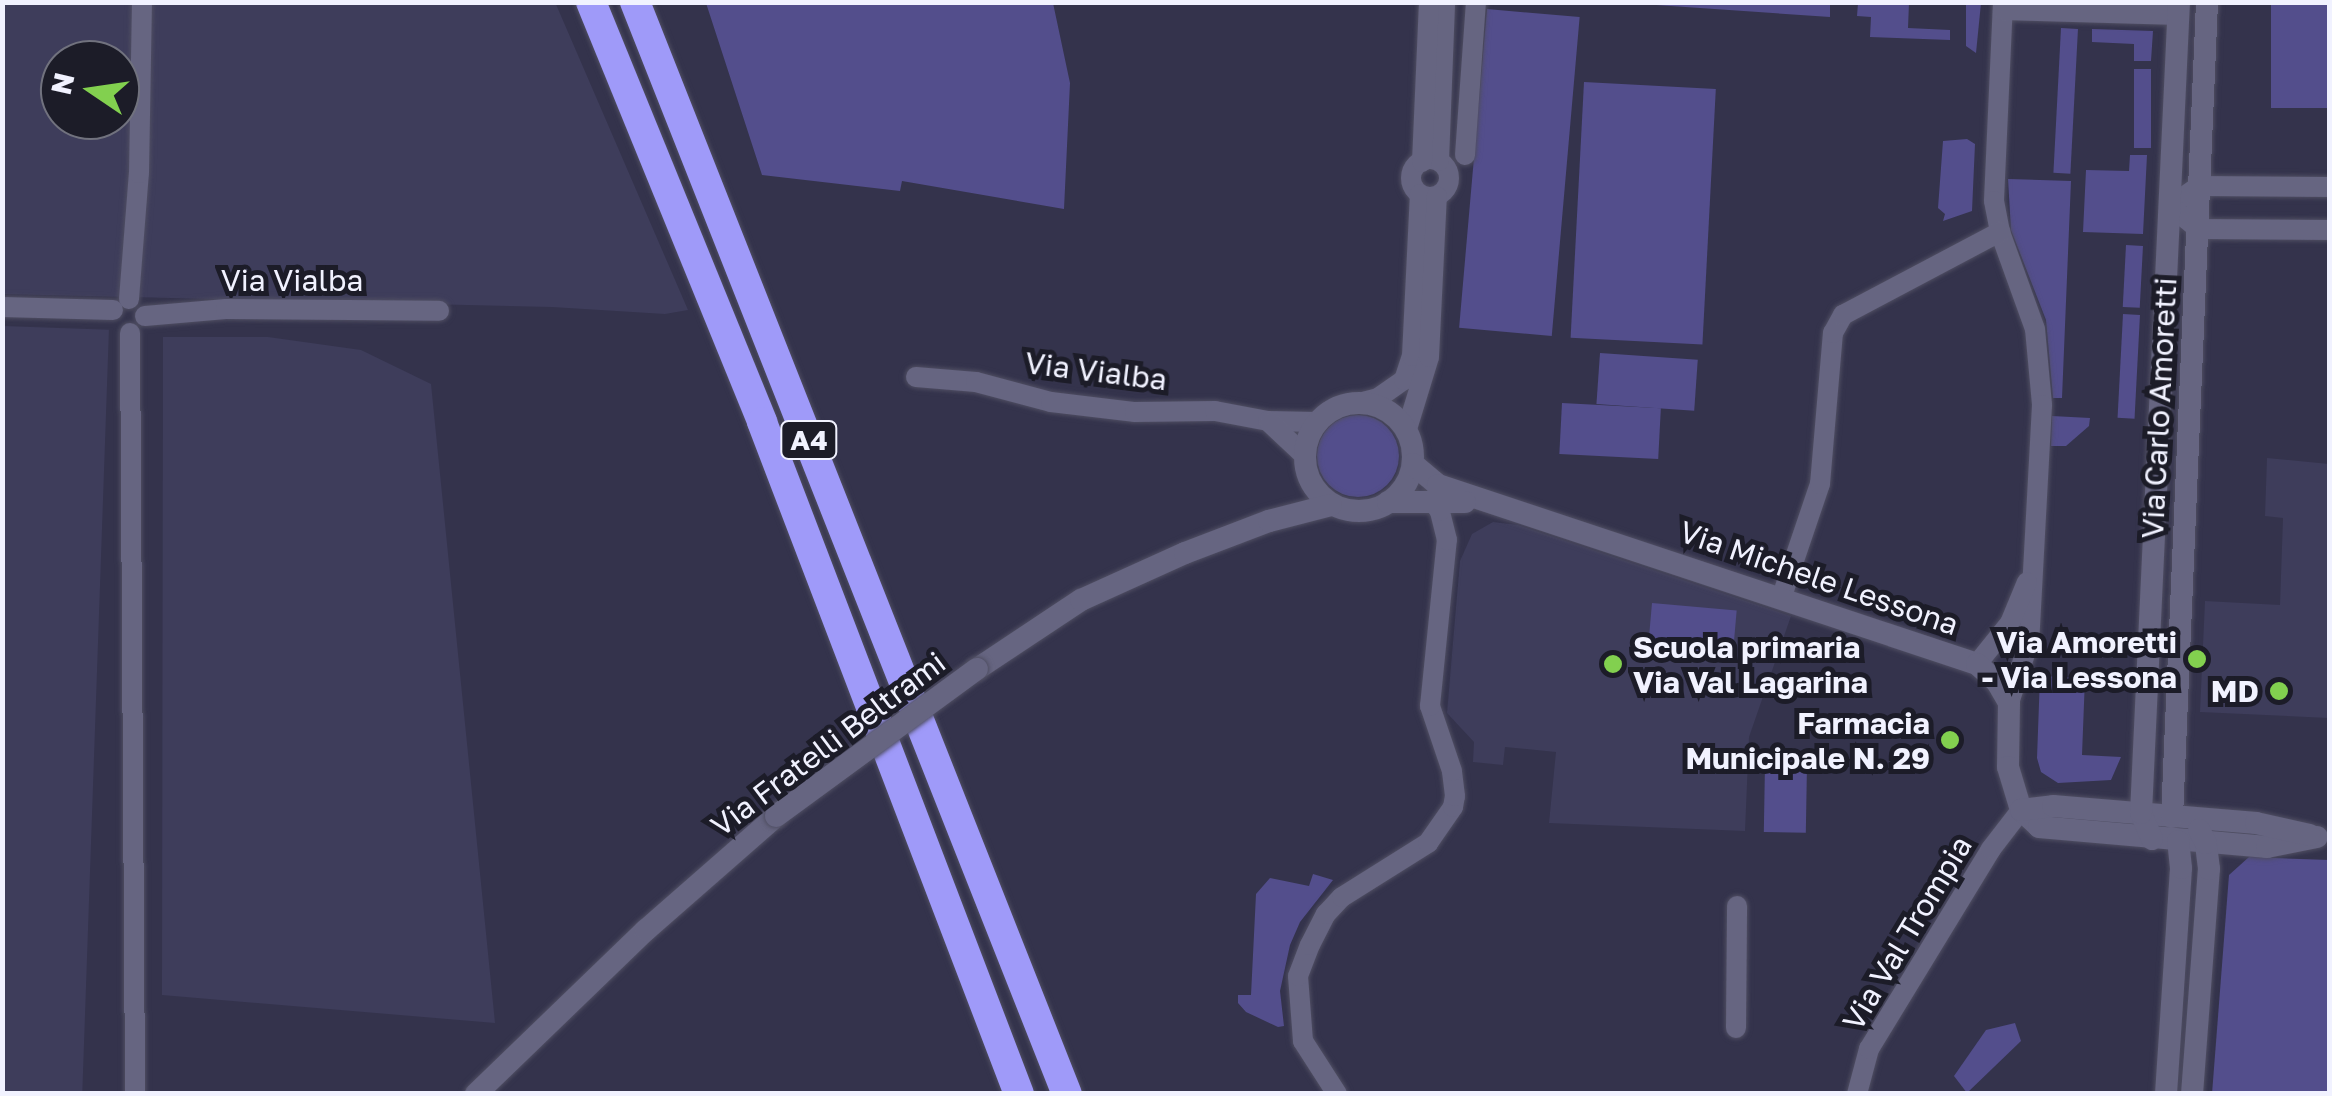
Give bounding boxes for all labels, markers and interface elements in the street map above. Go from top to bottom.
north arrow [40,40,140,140]
text: N [44,70,81,98]
street label: Via Vialba [221,262,363,298]
street label: Via Carlo Amoretti [2134,276,2184,540]
street label: Via Vialba [1023,344,1169,398]
road number: A4 [779,417,839,463]
street label: Via Michele Lessona [1675,513,1963,643]
place label: Via Amoretti - Via Lessona [1982,624,2177,694]
place label: Scuola primaria Via Val Lagarina [1633,629,1868,700]
street label: Via Fratelli Beltrami [704,644,952,844]
marker: Via Amoretti - Via Lessona [2186,648,2208,670]
marker: Scuola primaria Via Val Lagarina [1602,653,1624,675]
place label: MD [2211,673,2259,709]
marker: MD [2268,680,2290,702]
place label: Farmacia Municipale N. 29 [1685,705,1930,776]
marker: Farmacia Municipale N. 29 [1939,729,1961,751]
street label: Via Val Trompia [1835,829,1979,1037]

